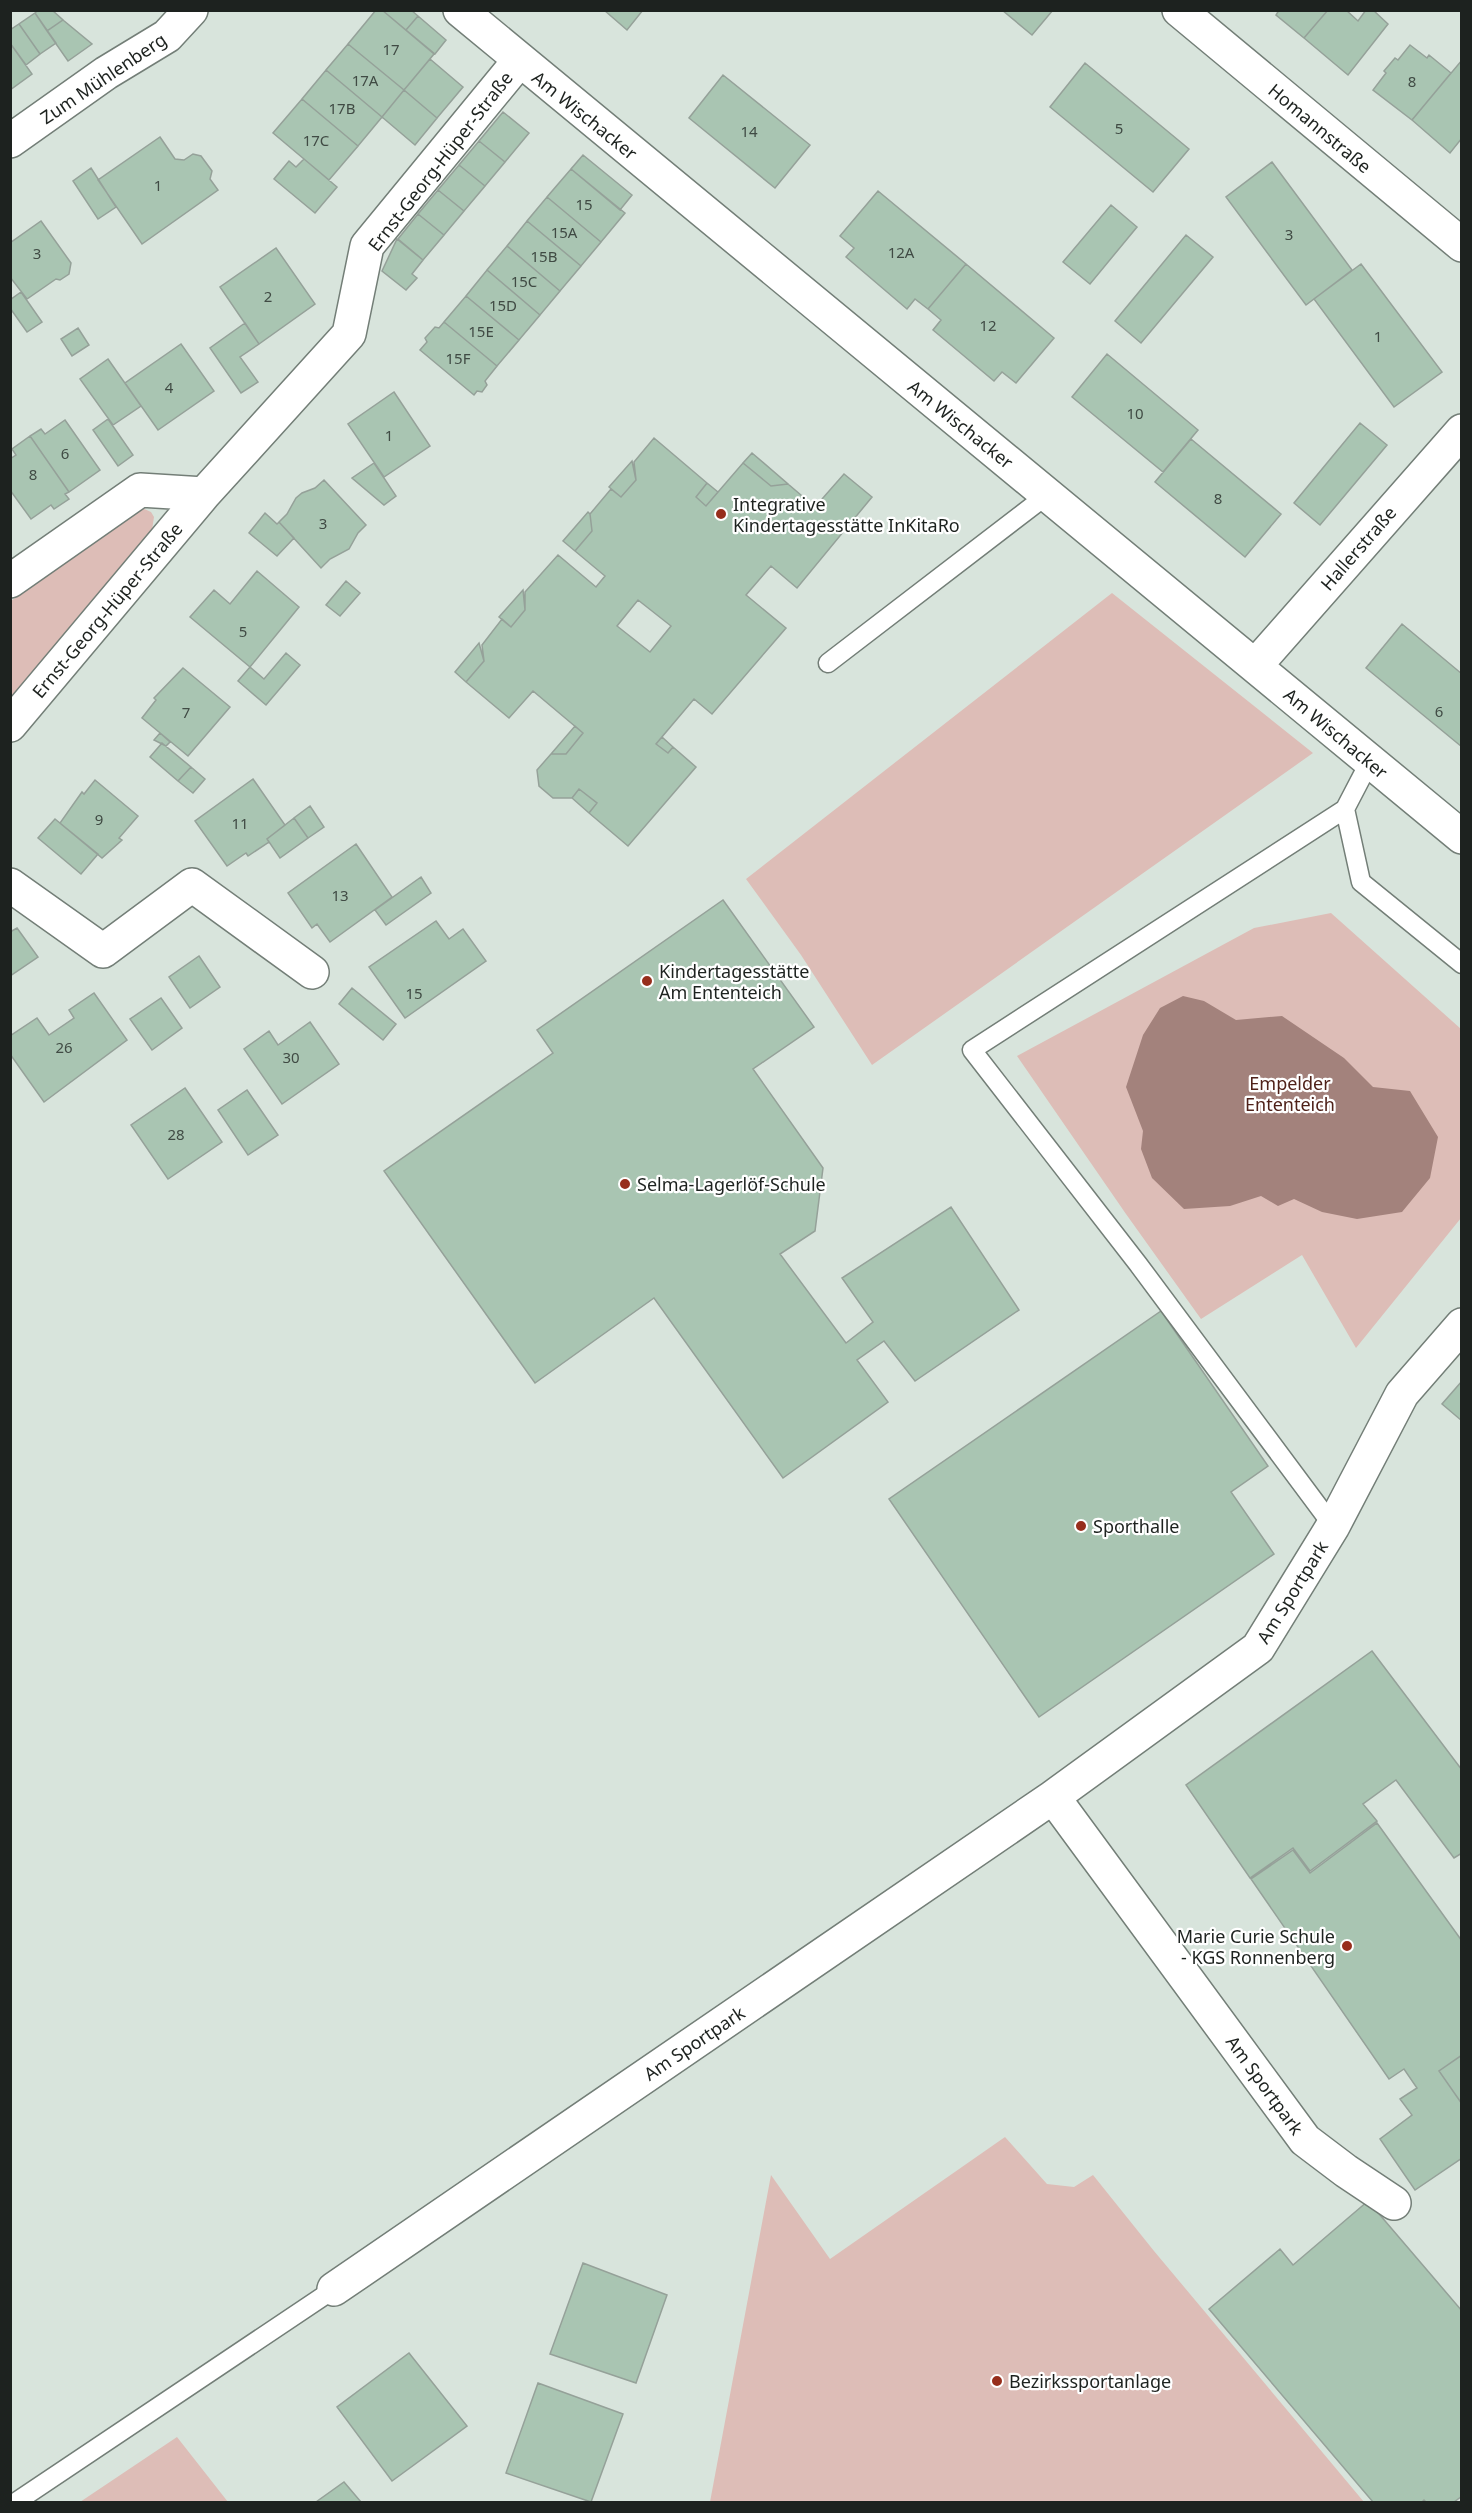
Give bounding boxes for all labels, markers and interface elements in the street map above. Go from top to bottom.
street label: Zum Mühlenberg [35,27,171,129]
house number: 17 [382,39,400,59]
street label: Am Wischacker [527,65,643,165]
street label: Ernst-Georg-Hüper-Straße [362,66,518,256]
house number: 17A [352,70,379,90]
house number: 8 [1408,71,1416,91]
street label: Homannstraße [1264,78,1376,178]
house number: 17B [329,98,355,118]
house number: 5 [1115,118,1123,138]
house number: 14 [740,121,758,141]
house number: 17C [303,130,330,150]
house number: 1 [154,175,162,195]
house number: 15 [575,194,593,214]
house number: 15A [551,222,578,242]
house number: 3 [1285,224,1293,244]
house number: 12A [888,242,915,262]
house number: 3 [33,243,41,263]
house number: 15B [531,246,557,266]
house number: 15C [511,271,538,291]
house number: 2 [264,286,272,306]
house number: 15D [489,295,517,315]
house number: 12 [979,315,997,335]
house number: 15E [468,321,494,341]
house number: 1 [1374,326,1382,346]
house number: 15F [446,348,471,368]
street label: Am Wischacker [903,374,1019,474]
house number: 4 [165,377,174,397]
house number: 10 [1126,403,1144,423]
house number: 1 [385,425,393,445]
house number: 6 [61,443,69,463]
house number: 8 [29,464,37,484]
house number: 8 [1214,488,1222,508]
place label: Integrative Kindertagesstätte InKitaRo [733,492,960,537]
street label: Hallerstraße [1315,501,1401,595]
marker: Integrative Kindertagesstätte InKitaRo [714,507,728,521]
house number: 3 [319,513,327,533]
street label: Ernst-Georg-Hüper-Straße [27,517,187,703]
house number: 5 [239,621,247,641]
street label: Am Wischacker [1279,682,1393,784]
house number: 6 [1435,701,1443,721]
house number: 7 [182,702,190,722]
house number: 9 [95,809,103,829]
house number: 11 [231,813,249,833]
house number: 13 [331,885,349,905]
place label: Kindertagesstätte Am Ententeich [659,959,809,1004]
marker: Kindertagesstätte Am Ententeich [640,974,654,988]
house number: 15 [405,983,423,1003]
house number: 26 [55,1037,73,1057]
house number: 30 [282,1047,300,1067]
park label: Empelder Ententeich [1245,1071,1335,1116]
house number: 28 [167,1124,185,1144]
place label: Selma-Lagerlöf-Schule [637,1172,826,1196]
marker: Selma-Lagerlöf-Schule [618,1177,632,1191]
place label: Sporthalle [1093,1514,1179,1538]
marker: Sporthalle [1074,1519,1088,1533]
street label: Am Sportpark [1251,1536,1333,1648]
place label: Marie Curie Schule - KGS Ronnenberg [1177,1924,1335,1969]
marker: Marie Curie Schule - KGS Ronnenberg [1340,1939,1354,1953]
street label: Am Sportpark [639,2000,750,2086]
street label: Am Sportpark [1221,2031,1309,2140]
place label: Bezirkssportanlage [1009,2369,1171,2393]
marker: Bezirkssportanlage [990,2374,1004,2388]

